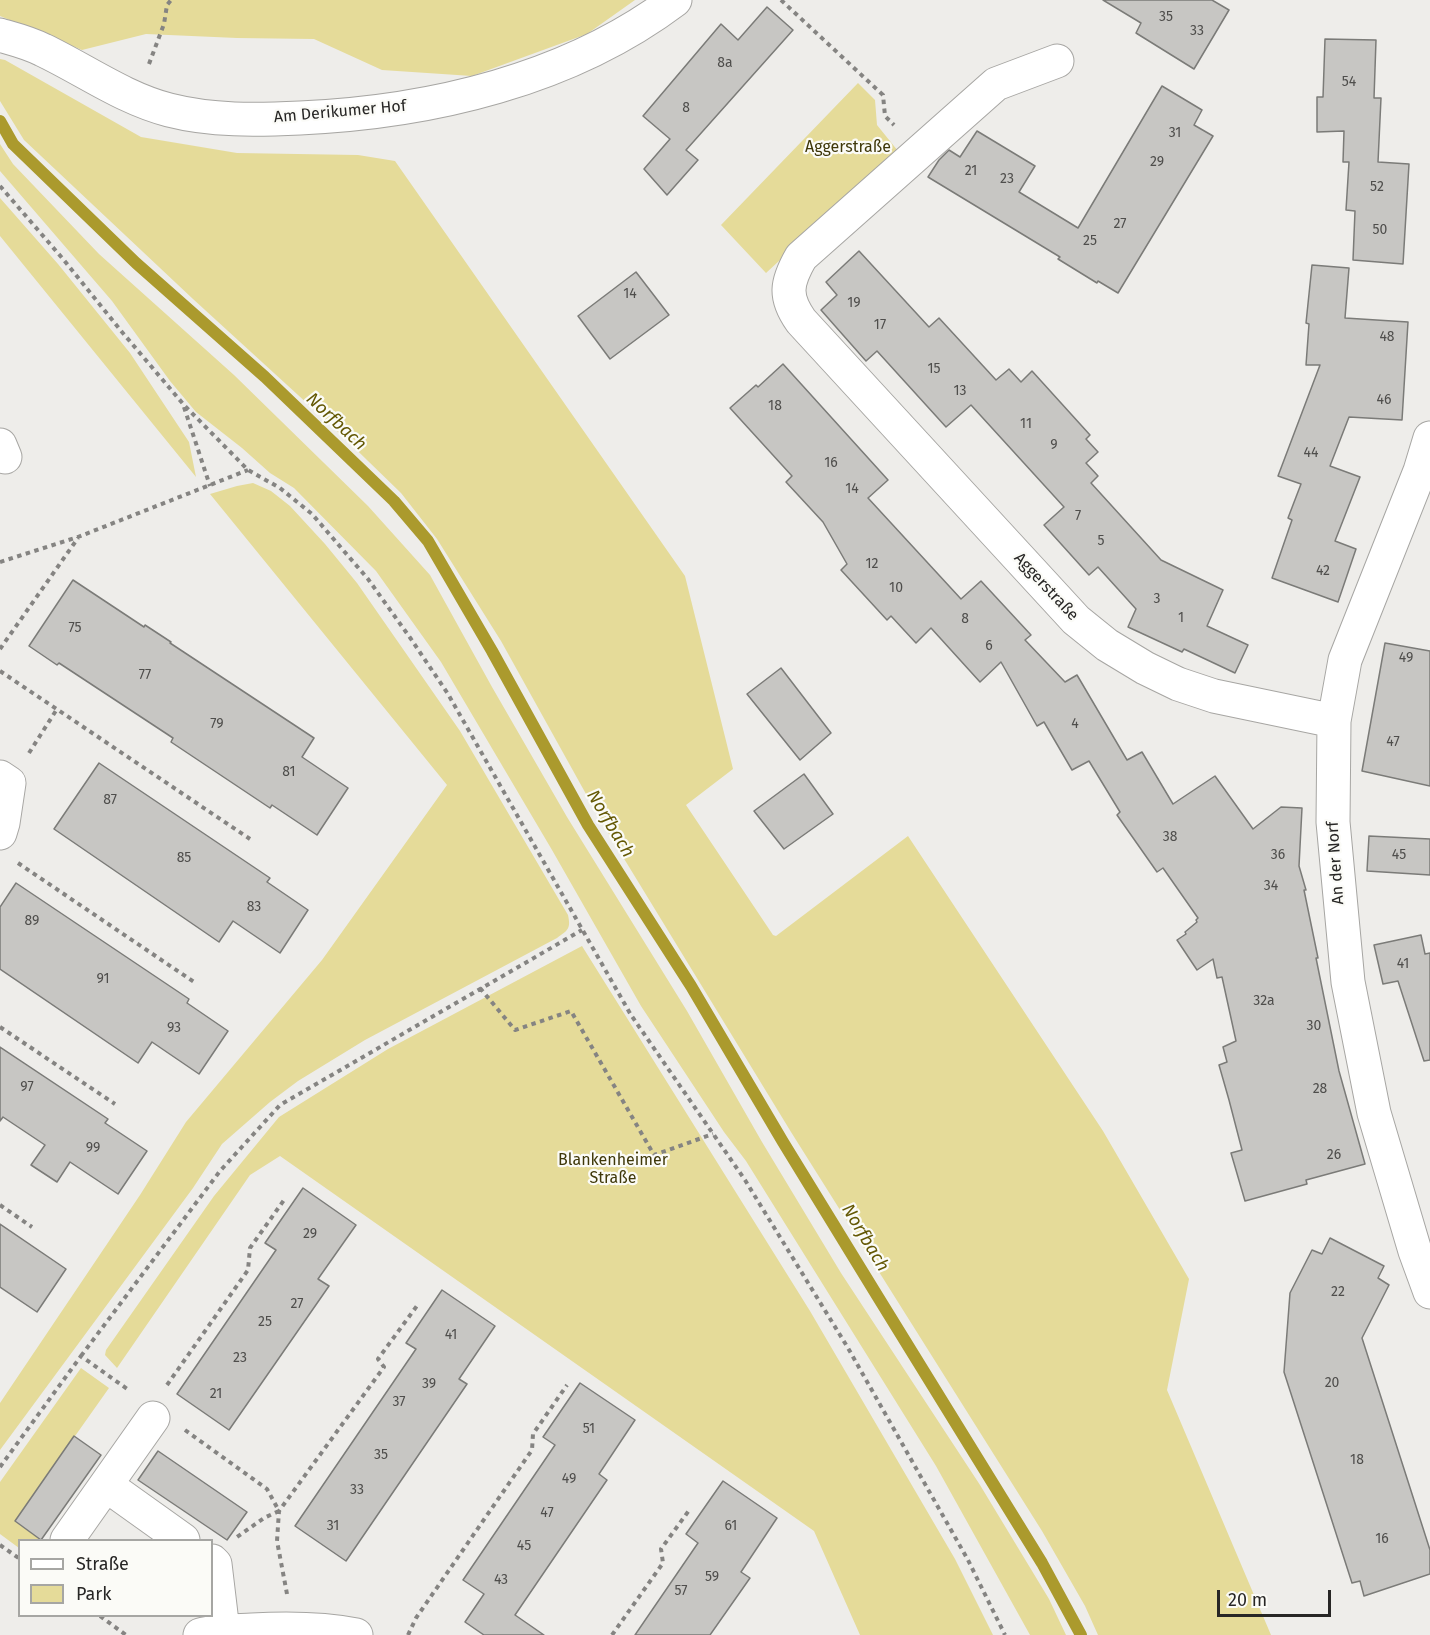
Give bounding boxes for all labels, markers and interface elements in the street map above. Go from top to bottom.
house number: 35 [1159,9,1173,25]
house number: 33 [1190,23,1204,39]
house number: 8a [717,55,733,71]
house number: 54 [1342,74,1356,90]
street label: Am Derikumer Hof [273,97,407,127]
house number: 8 [682,100,690,116]
house number: 31 [1169,125,1181,141]
park label: Aggerstraße [805,138,891,158]
house number: 29 [1150,154,1164,170]
house number: 21 [965,163,977,179]
house number: 23 [1000,171,1014,187]
house number: 52 [1370,179,1384,195]
house number: 27 [1113,216,1127,232]
house number: 50 [1373,222,1387,238]
house number: 25 [1083,233,1097,249]
house number: 14 [623,286,637,302]
house number: 19 [847,295,861,311]
house number: 17 [874,317,886,333]
house number: 48 [1379,329,1395,345]
house number: 15 [927,361,941,377]
house number: 13 [953,383,967,399]
water label: Norfbach [301,389,371,455]
house number: 46 [1377,392,1391,408]
house number: 18 [768,398,782,414]
house number: 11 [1020,416,1032,432]
house number: 9 [1050,437,1058,453]
house number: 44 [1304,445,1318,461]
house number: 16 [824,455,838,471]
house number: 14 [845,481,859,497]
house number: 7 [1075,508,1081,524]
house number: 5 [1097,533,1105,549]
street label: Aggerstraße [1010,549,1082,625]
house number: 12 [866,556,878,572]
house number: 42 [1316,563,1330,579]
house number: 10 [889,580,903,596]
house number: 3 [1154,591,1160,607]
house number: 1 [1178,610,1184,626]
house number: 8 [961,611,969,627]
house number: 75 [68,620,82,636]
house number: 6 [985,638,993,654]
house number: 49 [1399,650,1413,666]
house number: 77 [139,667,151,683]
house number: 79 [210,716,224,732]
house number: 4 [1071,716,1079,732]
house number: 47 [1386,734,1400,750]
house number: 81 [282,764,296,780]
water label: Norfbach [581,786,639,862]
house number: 87 [103,792,117,808]
street label: An der Norf [1324,821,1348,905]
house number: 38 [1163,829,1177,845]
house number: 36 [1271,847,1285,863]
house number: 45 [1392,847,1406,863]
house number: 85 [177,850,191,866]
house number: 34 [1264,878,1278,894]
house number: 83 [247,899,261,915]
house number: 89 [25,913,39,929]
house number: 41 [1397,956,1409,972]
house number: 91 [96,971,110,987]
house number: 32a [1253,993,1275,1009]
house number: 30 [1307,1018,1321,1034]
house number: 93 [167,1020,181,1036]
house number: 97 [20,1079,34,1095]
house number: 28 [1313,1081,1327,1097]
house number: 99 [86,1140,100,1156]
house number: 26 [1327,1147,1341,1163]
park label: Blankenheimer Straße [558,1151,668,1189]
water label: Norfbach [836,1200,894,1276]
house number: 29 [303,1226,317,1242]
house number: 22 [1331,1284,1345,1300]
house number: 27 [290,1296,304,1312]
house number: 25 [258,1314,272,1330]
house number: 41 [445,1327,457,1343]
house number: 23 [233,1350,247,1366]
house number: 20 [1325,1375,1339,1391]
house number: 39 [422,1376,436,1392]
house number: 21 [210,1386,222,1402]
house number: 37 [392,1394,406,1410]
house number: 51 [583,1421,595,1437]
house number: 35 [374,1447,388,1463]
house number: 18 [1350,1452,1364,1468]
house number: 49 [562,1471,576,1487]
house number: 33 [350,1482,364,1498]
house number: 47 [540,1505,554,1521]
house number: 31 [327,1518,339,1534]
house number: 61 [725,1518,737,1534]
house number: 16 [1375,1531,1389,1547]
house number: 45 [517,1538,531,1554]
legend [18,1539,213,1617]
text: Straße [76,1553,129,1575]
house number: 59 [705,1569,719,1585]
house number: 43 [494,1572,508,1588]
scale bar [1220,1578,1334,1616]
text: Park [76,1583,111,1605]
house number: 57 [675,1583,687,1599]
text: 20 m [1228,1589,1267,1611]

